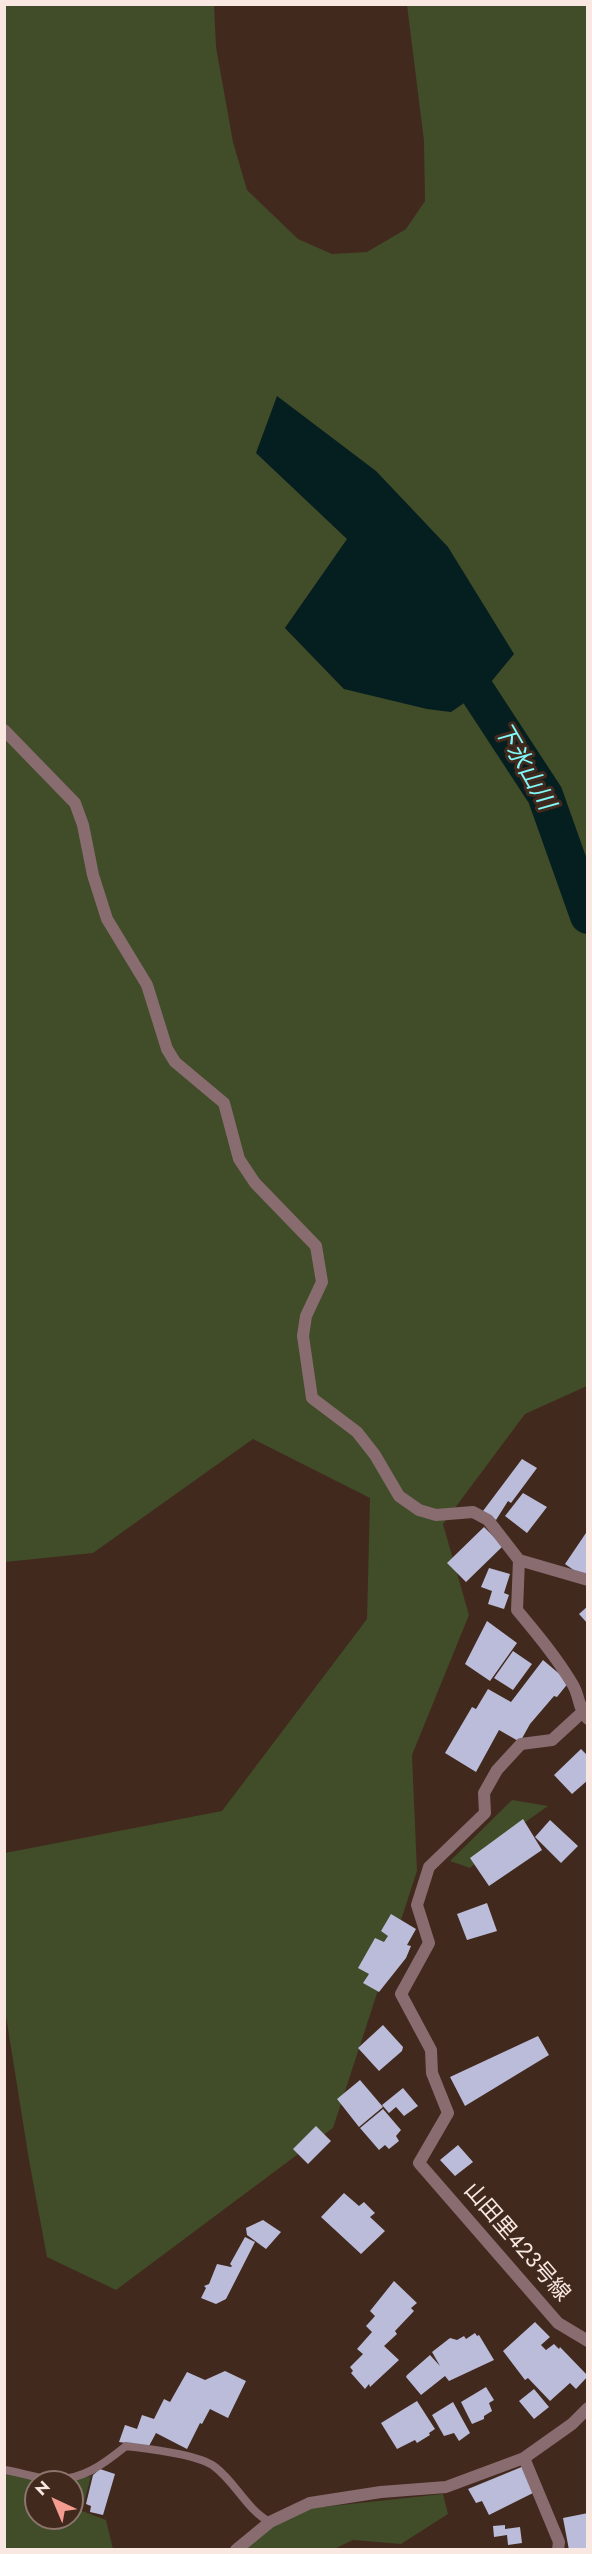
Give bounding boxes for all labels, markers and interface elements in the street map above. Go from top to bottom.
water label: 下氷山川 [487,718,559,816]
street label: 山田里４２３号線 [457,2178,575,2308]
north arrow [24,2470,84,2530]
text: N [30,2475,55,2501]

